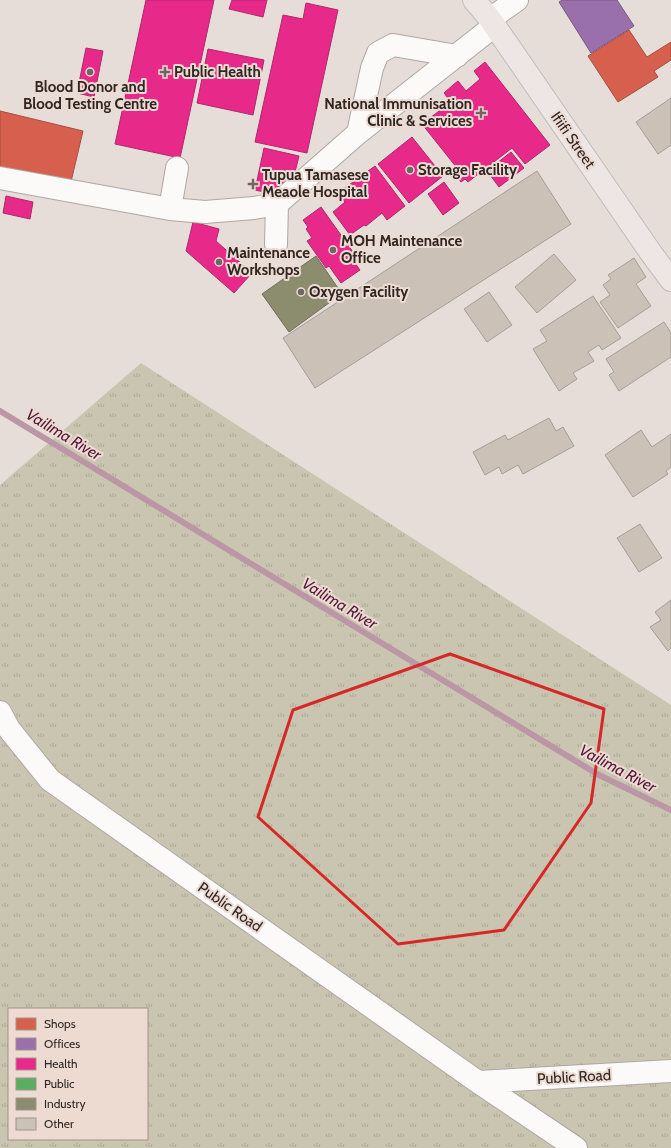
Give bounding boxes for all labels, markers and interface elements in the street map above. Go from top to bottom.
place label: Public Health [174,63,261,81]
marker: Public Health [159,66,171,78]
marker: Blood Donor and Blood Testing Centre [85,67,95,77]
place label: Blood Donor and Blood Testing Centre [23,78,157,113]
place label: National Immunisation Clinic & Services [324,95,472,130]
marker: National Immunisation Clinic & Services [475,107,487,119]
street label: Ifiifi Street [547,108,599,172]
place label: Storage Facility [418,161,518,179]
marker: Storage Facility [405,165,415,175]
place label: Tupua Tamasese Meaole Hospital [262,166,369,201]
marker: Tupua Tamasese Meaole Hospital [247,178,259,190]
place label: MOH Maintenance Office [341,232,462,267]
place label: Maintenance Workshops [227,244,310,279]
marker: MOH Maintenance Office [328,245,338,255]
marker: Maintenance Workshops [214,257,224,267]
place label: Oxygen Facility [309,283,409,301]
marker: Oxygen Facility [296,287,306,297]
water label: Vailima River [23,405,106,465]
water label: Vailima River [299,574,382,634]
water label: Vailima River [576,740,660,797]
street label: Public Road [194,878,266,936]
legend [8,1008,148,1140]
text: Shops [44,1016,76,1031]
text: Offices [44,1036,80,1051]
text: Health [44,1056,78,1071]
street label: Public Road [537,1066,611,1088]
text: Public [44,1076,75,1091]
text: Industry [44,1096,85,1111]
text: Other [44,1116,74,1131]

